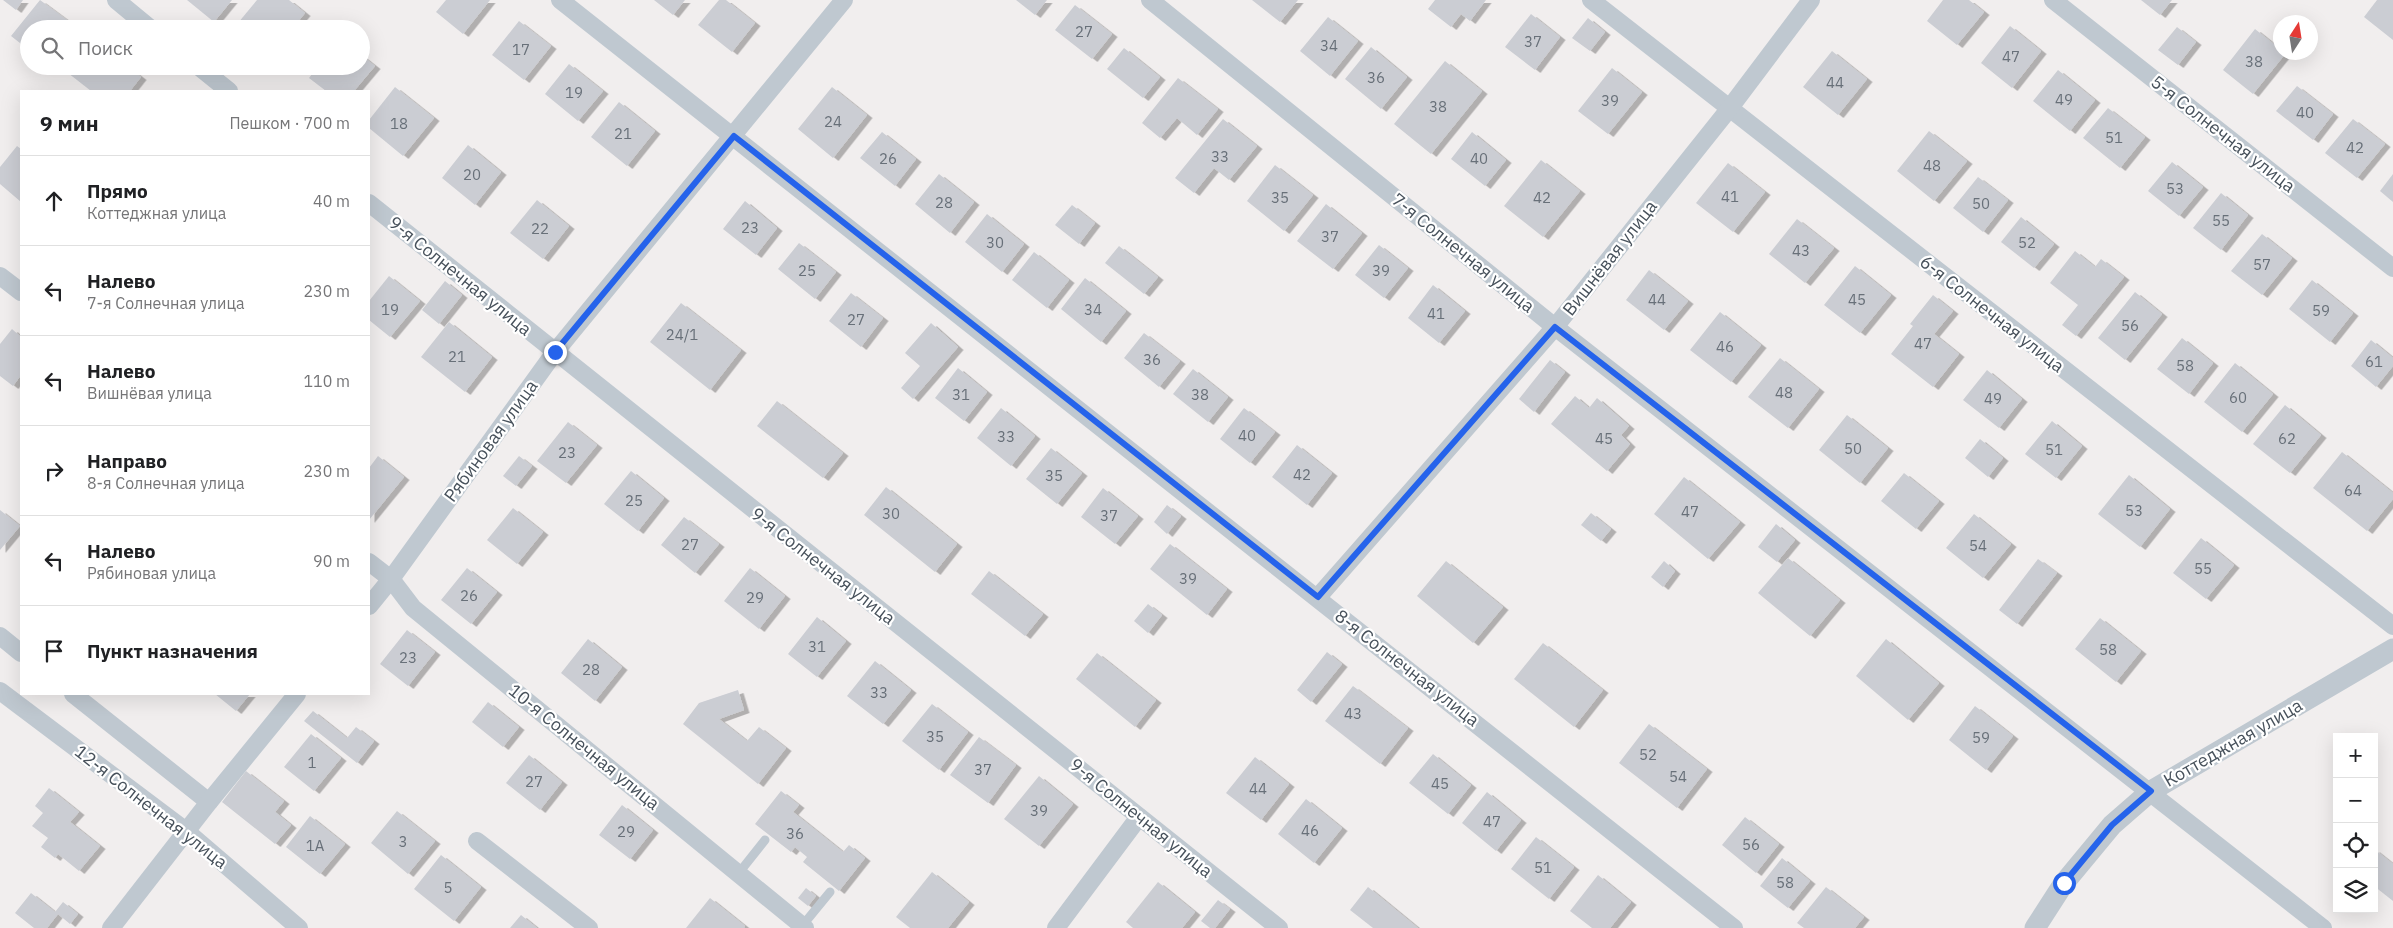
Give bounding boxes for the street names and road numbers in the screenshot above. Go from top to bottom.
street label: 5-я Солнечная улица [2146,70,2301,197]
street label: 7-я Солнечная улица [1387,188,1540,318]
street label: Вишнёвая улица [1557,195,1662,320]
street label: 9-я Солнечная улица [384,211,537,341]
street label: 6-я Солнечная улица [1915,250,2070,377]
street label: Рябиновая улица [439,375,543,506]
street label: 9-я Солнечная улица [746,502,901,629]
street label: 8-я Солнечная улица [1330,604,1485,731]
street label: 10-я Солнечная улица [504,678,665,815]
street label: Коттеджная улица [2159,693,2307,792]
street label: 12-я Солнечная улица [70,740,233,874]
street label: 9-я Солнечная улица [1065,753,1218,883]

